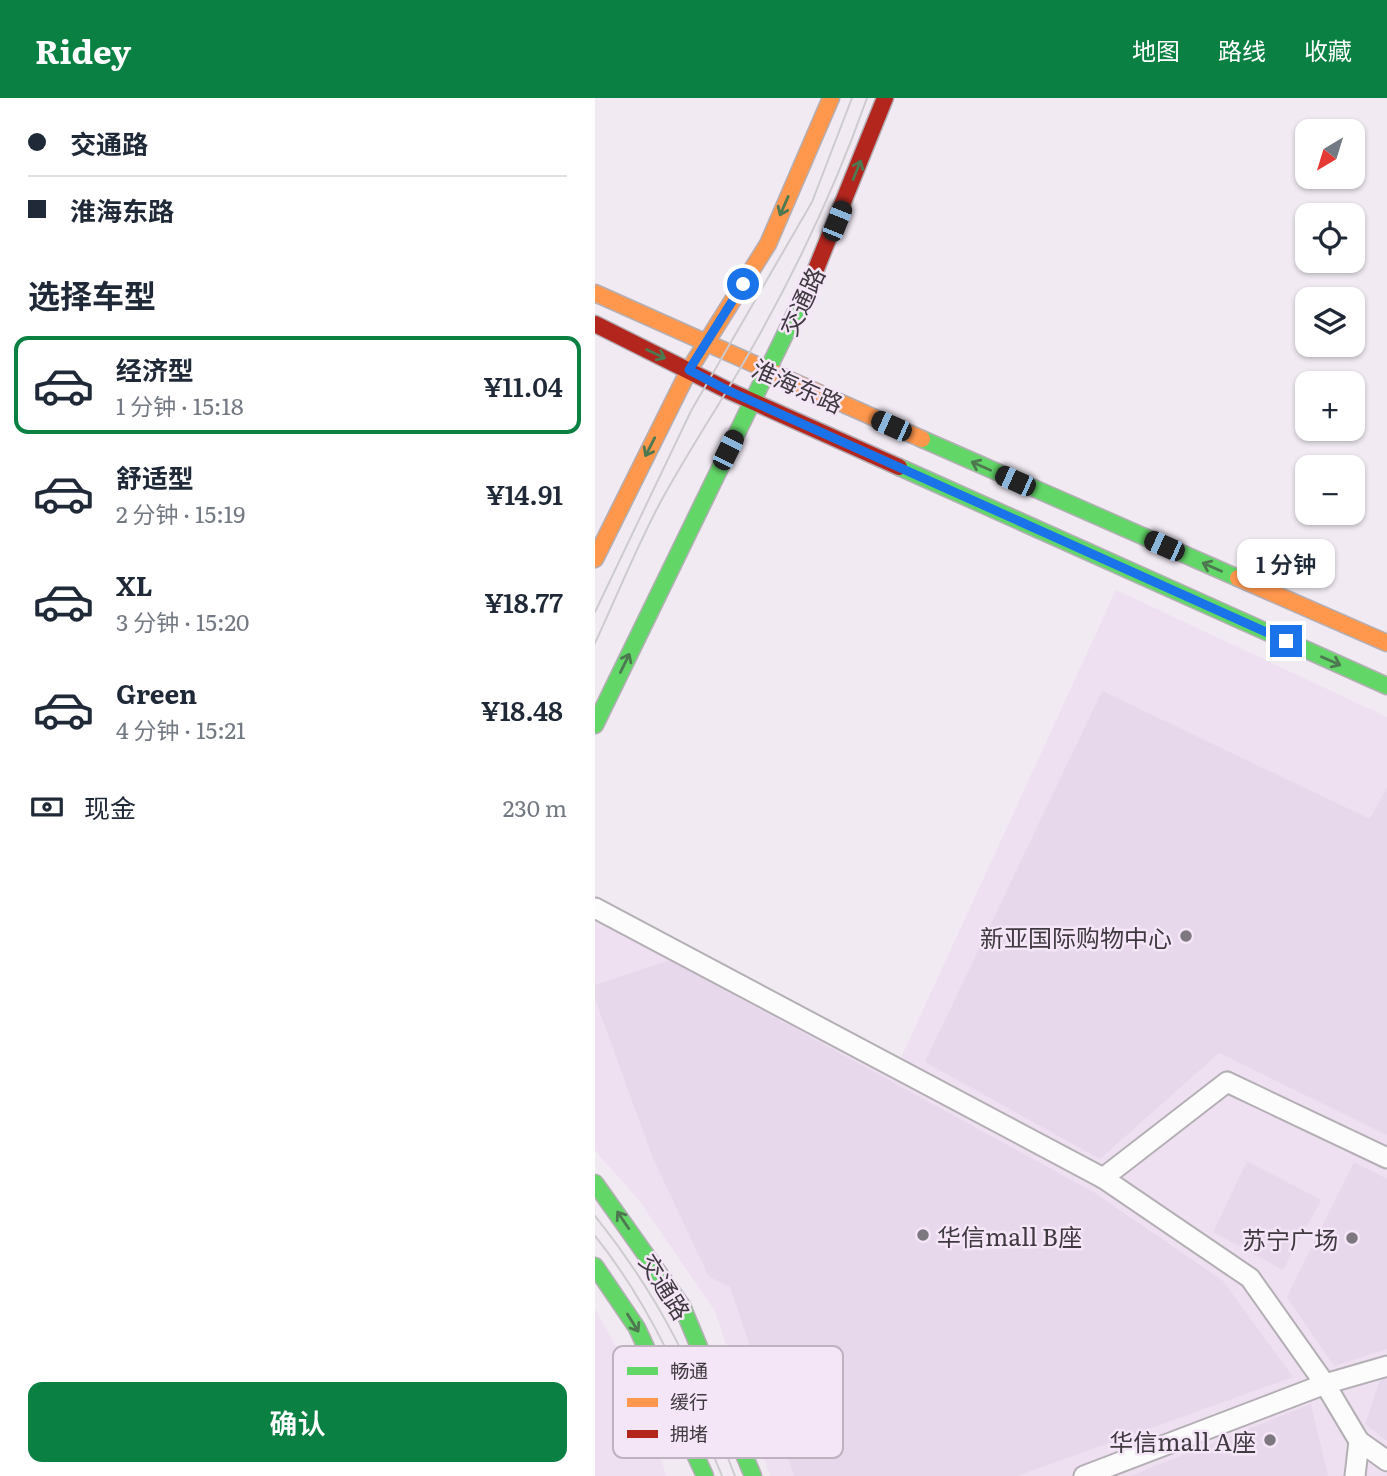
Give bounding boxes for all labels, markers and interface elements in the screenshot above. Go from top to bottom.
text: Ridey [35,25,131,74]
text: 地图 [1132,32,1180,67]
text: 路线 [1218,32,1266,67]
text: 收藏 [1304,32,1352,67]
north arrow [1295,119,1365,189]
map controls [1295,119,1365,525]
text: 交通路 [70,123,148,162]
one-way arrow [852,159,865,181]
text: 淮海东路 [70,190,174,229]
one-way arrow [777,194,790,216]
car [820,198,855,244]
button: locate [1295,203,1365,273]
street label: 交通路 [770,261,832,341]
route start [727,268,759,300]
text: 选择车型 [28,270,156,318]
button: layers [1295,287,1365,357]
one-way arrow [645,348,666,361]
text: 经济型 [116,349,194,388]
street label: 淮海东路 [747,349,849,421]
icon: car [32,354,95,417]
text: ¥11.04 [483,366,563,405]
button: + [1295,371,1365,441]
text: 1 分钟 · 15:18 [116,388,244,422]
car [868,408,915,444]
car [710,427,747,473]
one-way arrow [642,436,656,456]
button: − [1295,455,1365,525]
text: 舒适型 [116,457,194,496]
one-way arrow [971,459,993,472]
icon: car [32,462,95,525]
car [992,463,1039,499]
text: ¥14.91 [486,474,563,513]
text: 2 分钟 · 15:19 [116,496,245,530]
car [1141,528,1188,564]
callout: 1 分钟 [1237,540,1335,588]
text: 1 分钟 [1256,546,1316,580]
one-way arrow [1202,560,1223,573]
text: XL [116,565,153,604]
icon: car [32,570,95,633]
text: ¥18.77 [484,582,563,621]
text: 3 分钟 · 15:20 [116,604,249,638]
route end [1270,625,1302,657]
one-way arrow [618,653,632,674]
one-way arrow [1320,655,1342,668]
text: Green [116,673,197,712]
icon: car [32,678,95,741]
text: ¥18.48 [481,690,563,729]
text: 4 分钟 · 15:21 [116,712,246,746]
text: 现金 [84,787,136,826]
icon: cash [28,788,66,826]
text: 230 m [503,790,567,824]
place label: 新亚国际购物中心 [980,919,1172,954]
marker: 新亚国际购物中心 [1178,928,1194,944]
one-way arrow [616,1211,630,1230]
place label: 华信mall B座 [937,1218,1082,1253]
place label: 苏宁广场 [1242,1221,1338,1256]
marker: 华信mall B座 [915,1227,931,1243]
marker: 苏宁广场 [1344,1230,1360,1246]
street label: 交通路 [632,1246,700,1326]
one-way arrow [626,1312,640,1332]
legend [613,1346,843,1458]
text: 畅通 [670,1356,708,1384]
button: 确认 [28,1382,567,1462]
text: 缓行 [670,1387,708,1415]
text: 拥堵 [670,1419,708,1447]
place label: 华信mall A座 [1109,1423,1256,1458]
marker: 华信mall A座 [1262,1432,1278,1448]

